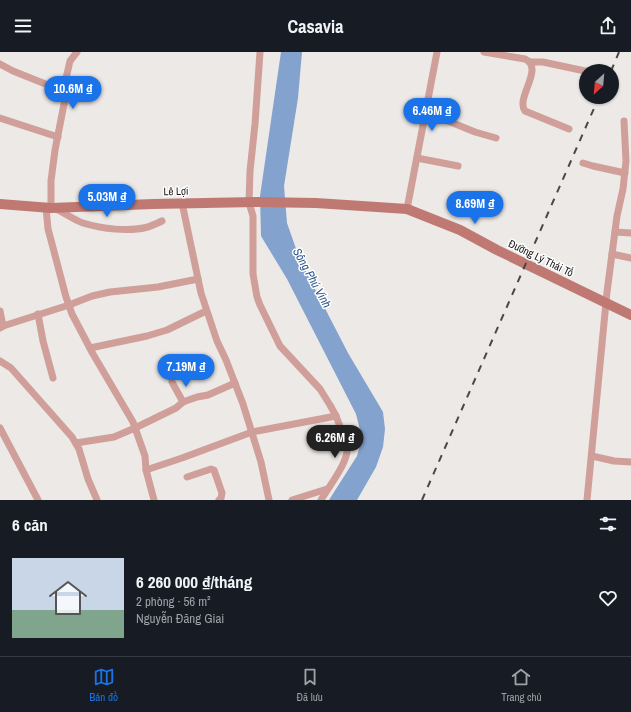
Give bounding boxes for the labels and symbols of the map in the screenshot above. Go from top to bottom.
north arrow [579,64,619,104]
pin: 10.6M ₫ [36,76,110,110]
pin: 6.46M ₫ [395,98,469,132]
pin: 5.03M ₫ [70,184,144,218]
street label: Lê Lợi [163,184,189,198]
pin: 8.69M ₫ [438,191,512,225]
street label: Đường Lý Thái Tổ [506,236,576,280]
water label: Sông Phú Vinh [289,245,335,311]
pin: 7.19M ₫ [149,354,223,388]
pin: 6.26M ₫ [298,425,372,459]

